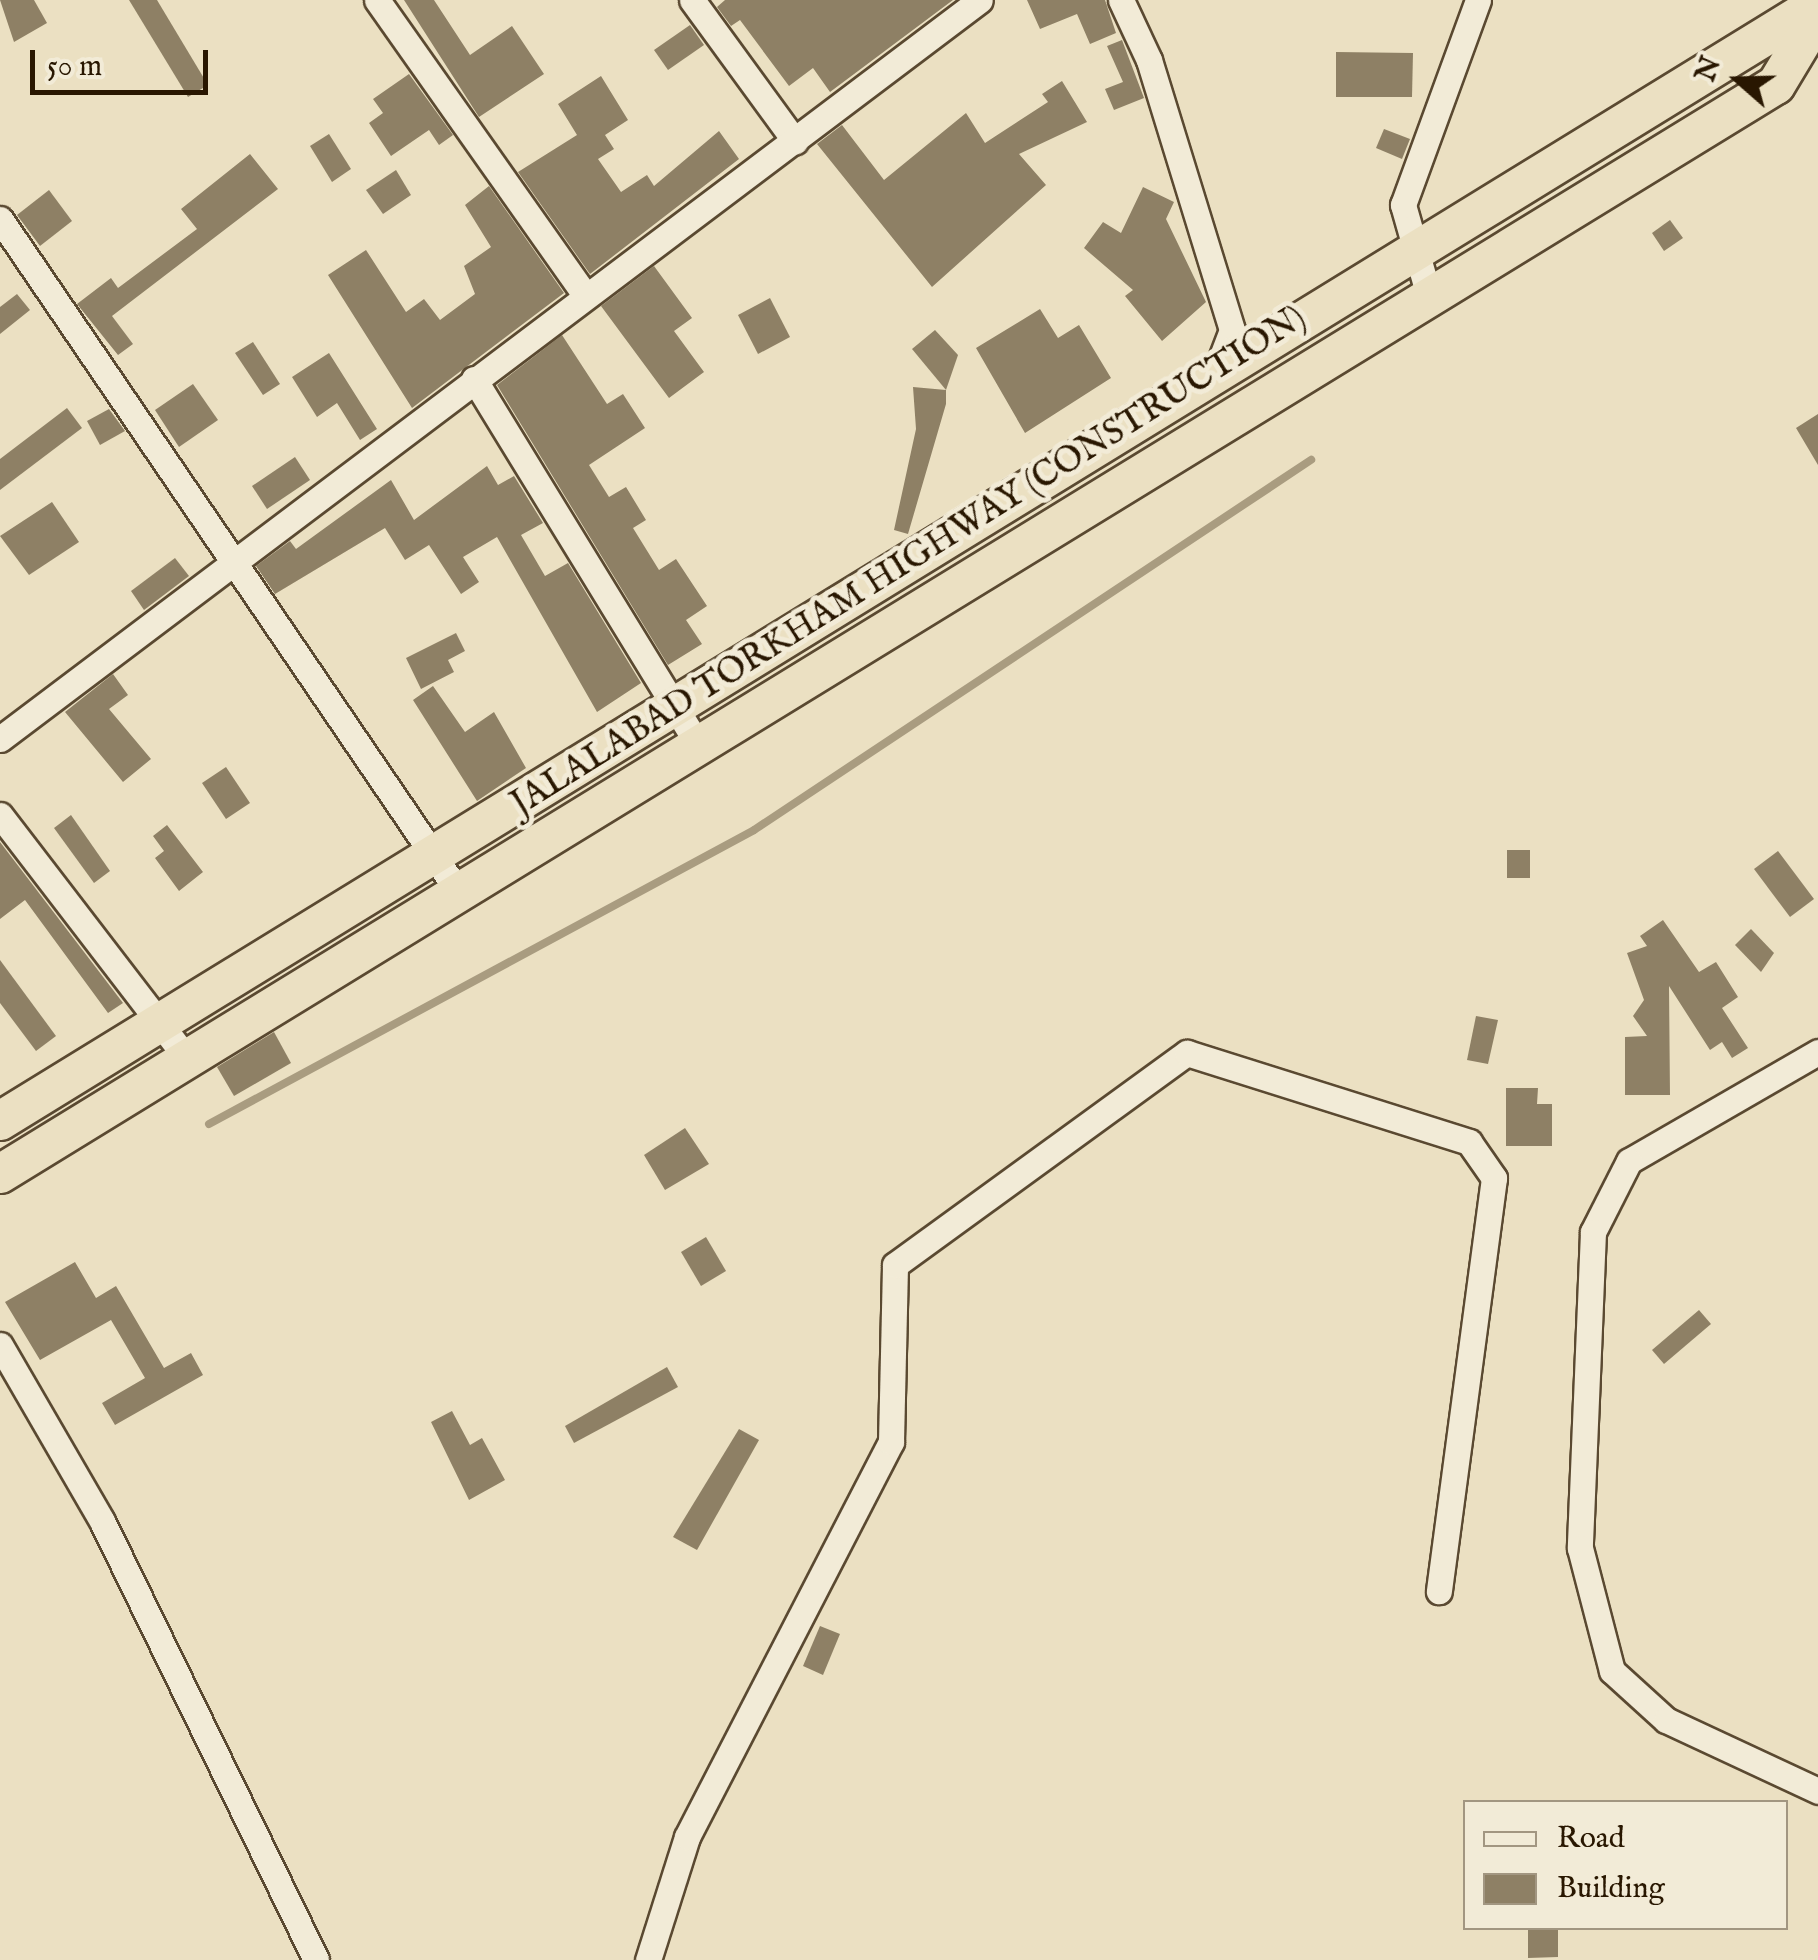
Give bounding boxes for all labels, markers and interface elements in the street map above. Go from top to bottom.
scale bar [35,30,212,92]
north arrow [1688,30,1788,130]
text: 50 m [47,48,102,86]
text: N [1689,52,1730,87]
street label: JALALABAD TORKHAM HIGHWAY (CONSTRUCTION) [504,298,1314,826]
legend [1463,1800,1788,1930]
text: Road [1557,1820,1625,1858]
text: Building [1557,1870,1665,1908]

